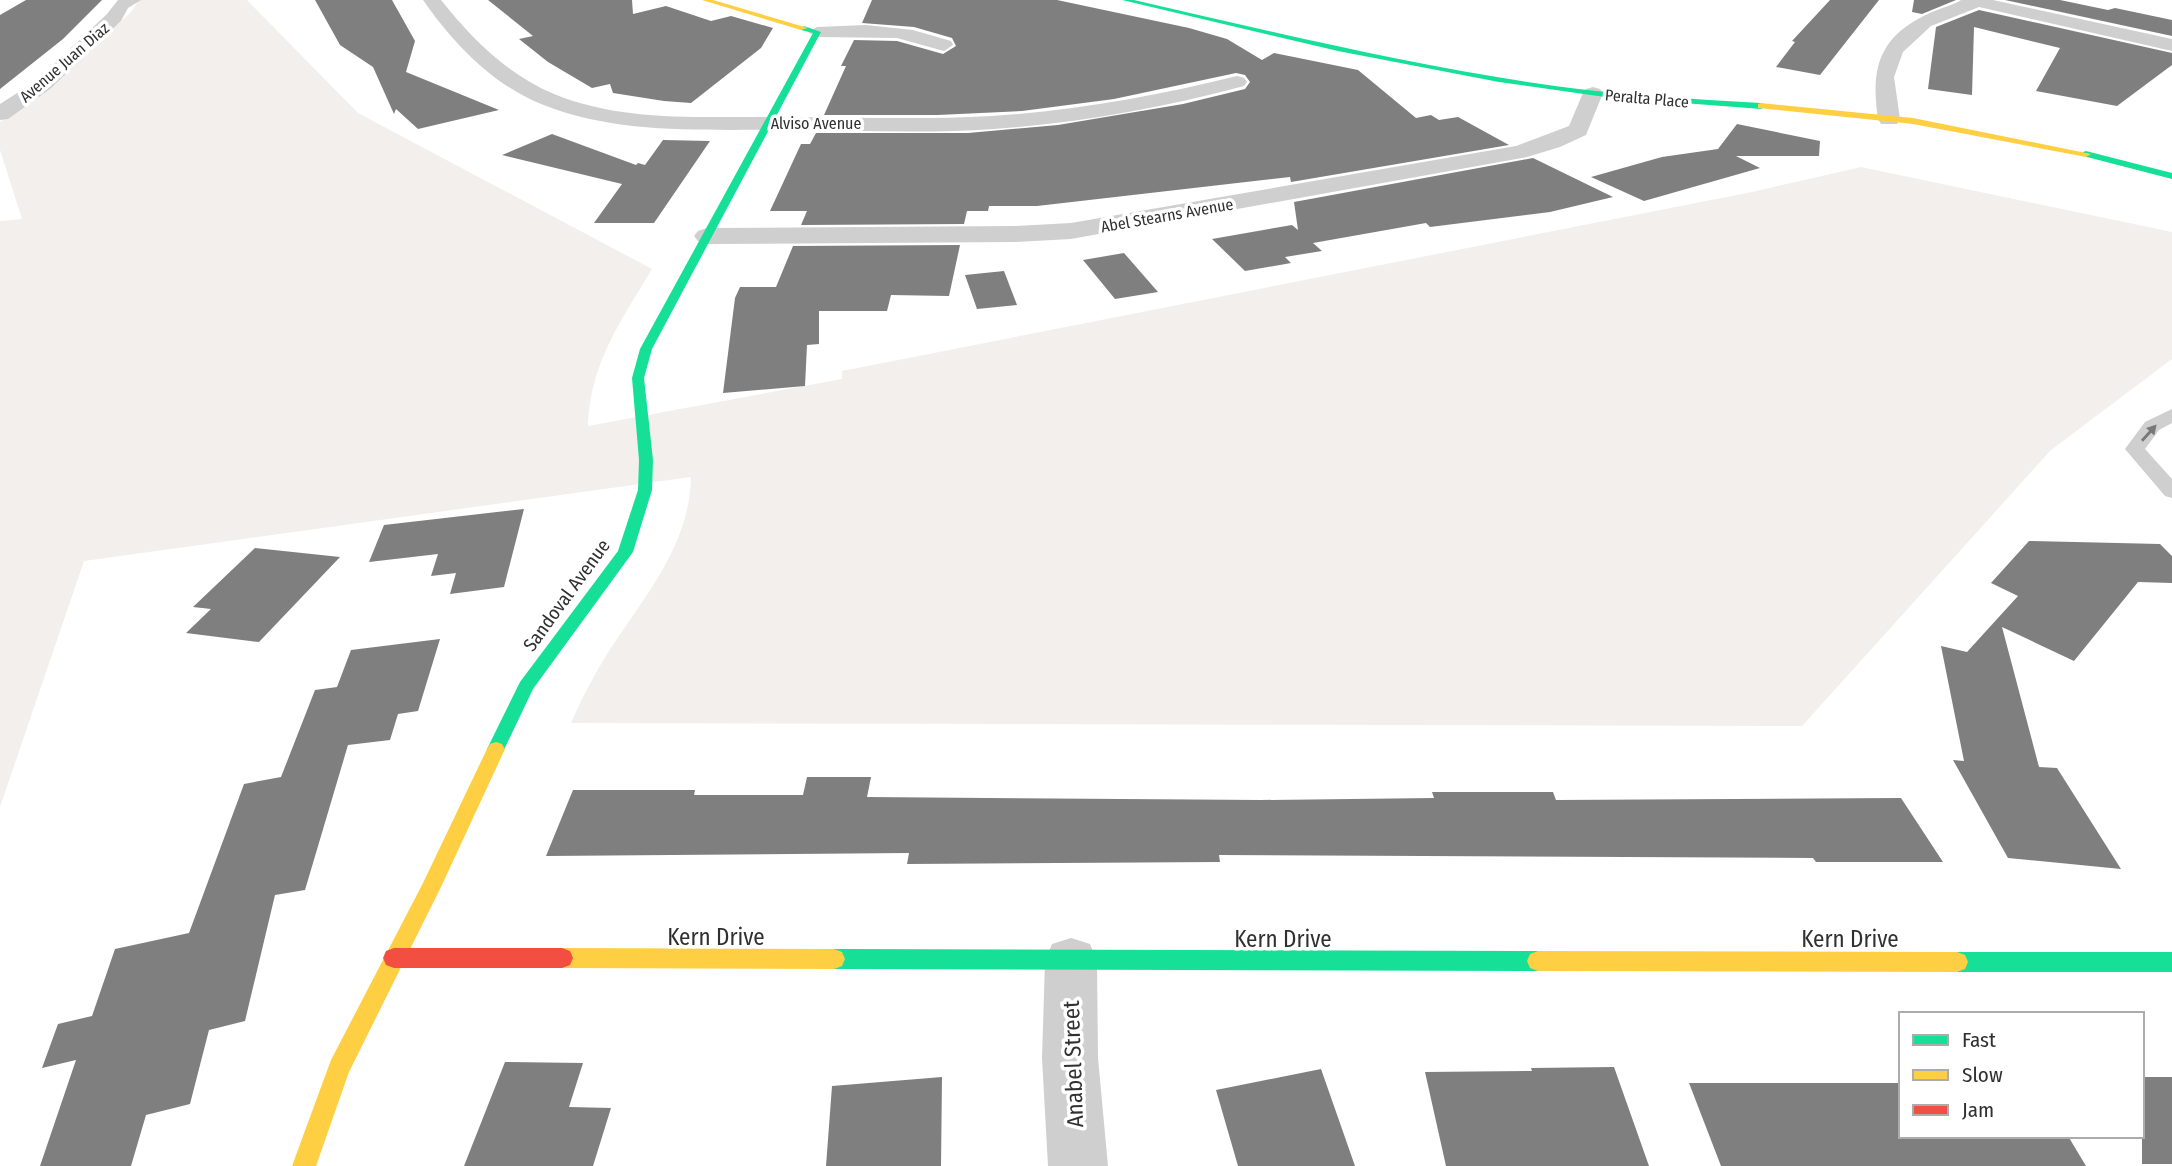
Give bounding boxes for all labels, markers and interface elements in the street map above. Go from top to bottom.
street label: Avenue Juan Diaz [16,18,113,106]
street label: Peralta Place [1604,85,1690,112]
street label: Alviso Avenue [771,114,861,133]
street label: Abel Stearns Avenue [1099,194,1235,236]
one-way arrow [2141,424,2157,442]
street label: Sandoval Avenue [518,535,615,656]
street label: Kern Drive [667,923,765,951]
street label: Kern Drive [1234,925,1332,953]
street label: Kern Drive [1801,925,1899,953]
street label: Anabel Street [1057,1000,1089,1128]
legend [1899,1012,2144,1138]
text: Fast [1962,1027,1996,1053]
text: Slow [1962,1062,2003,1088]
text: Jam [1962,1097,1994,1123]

